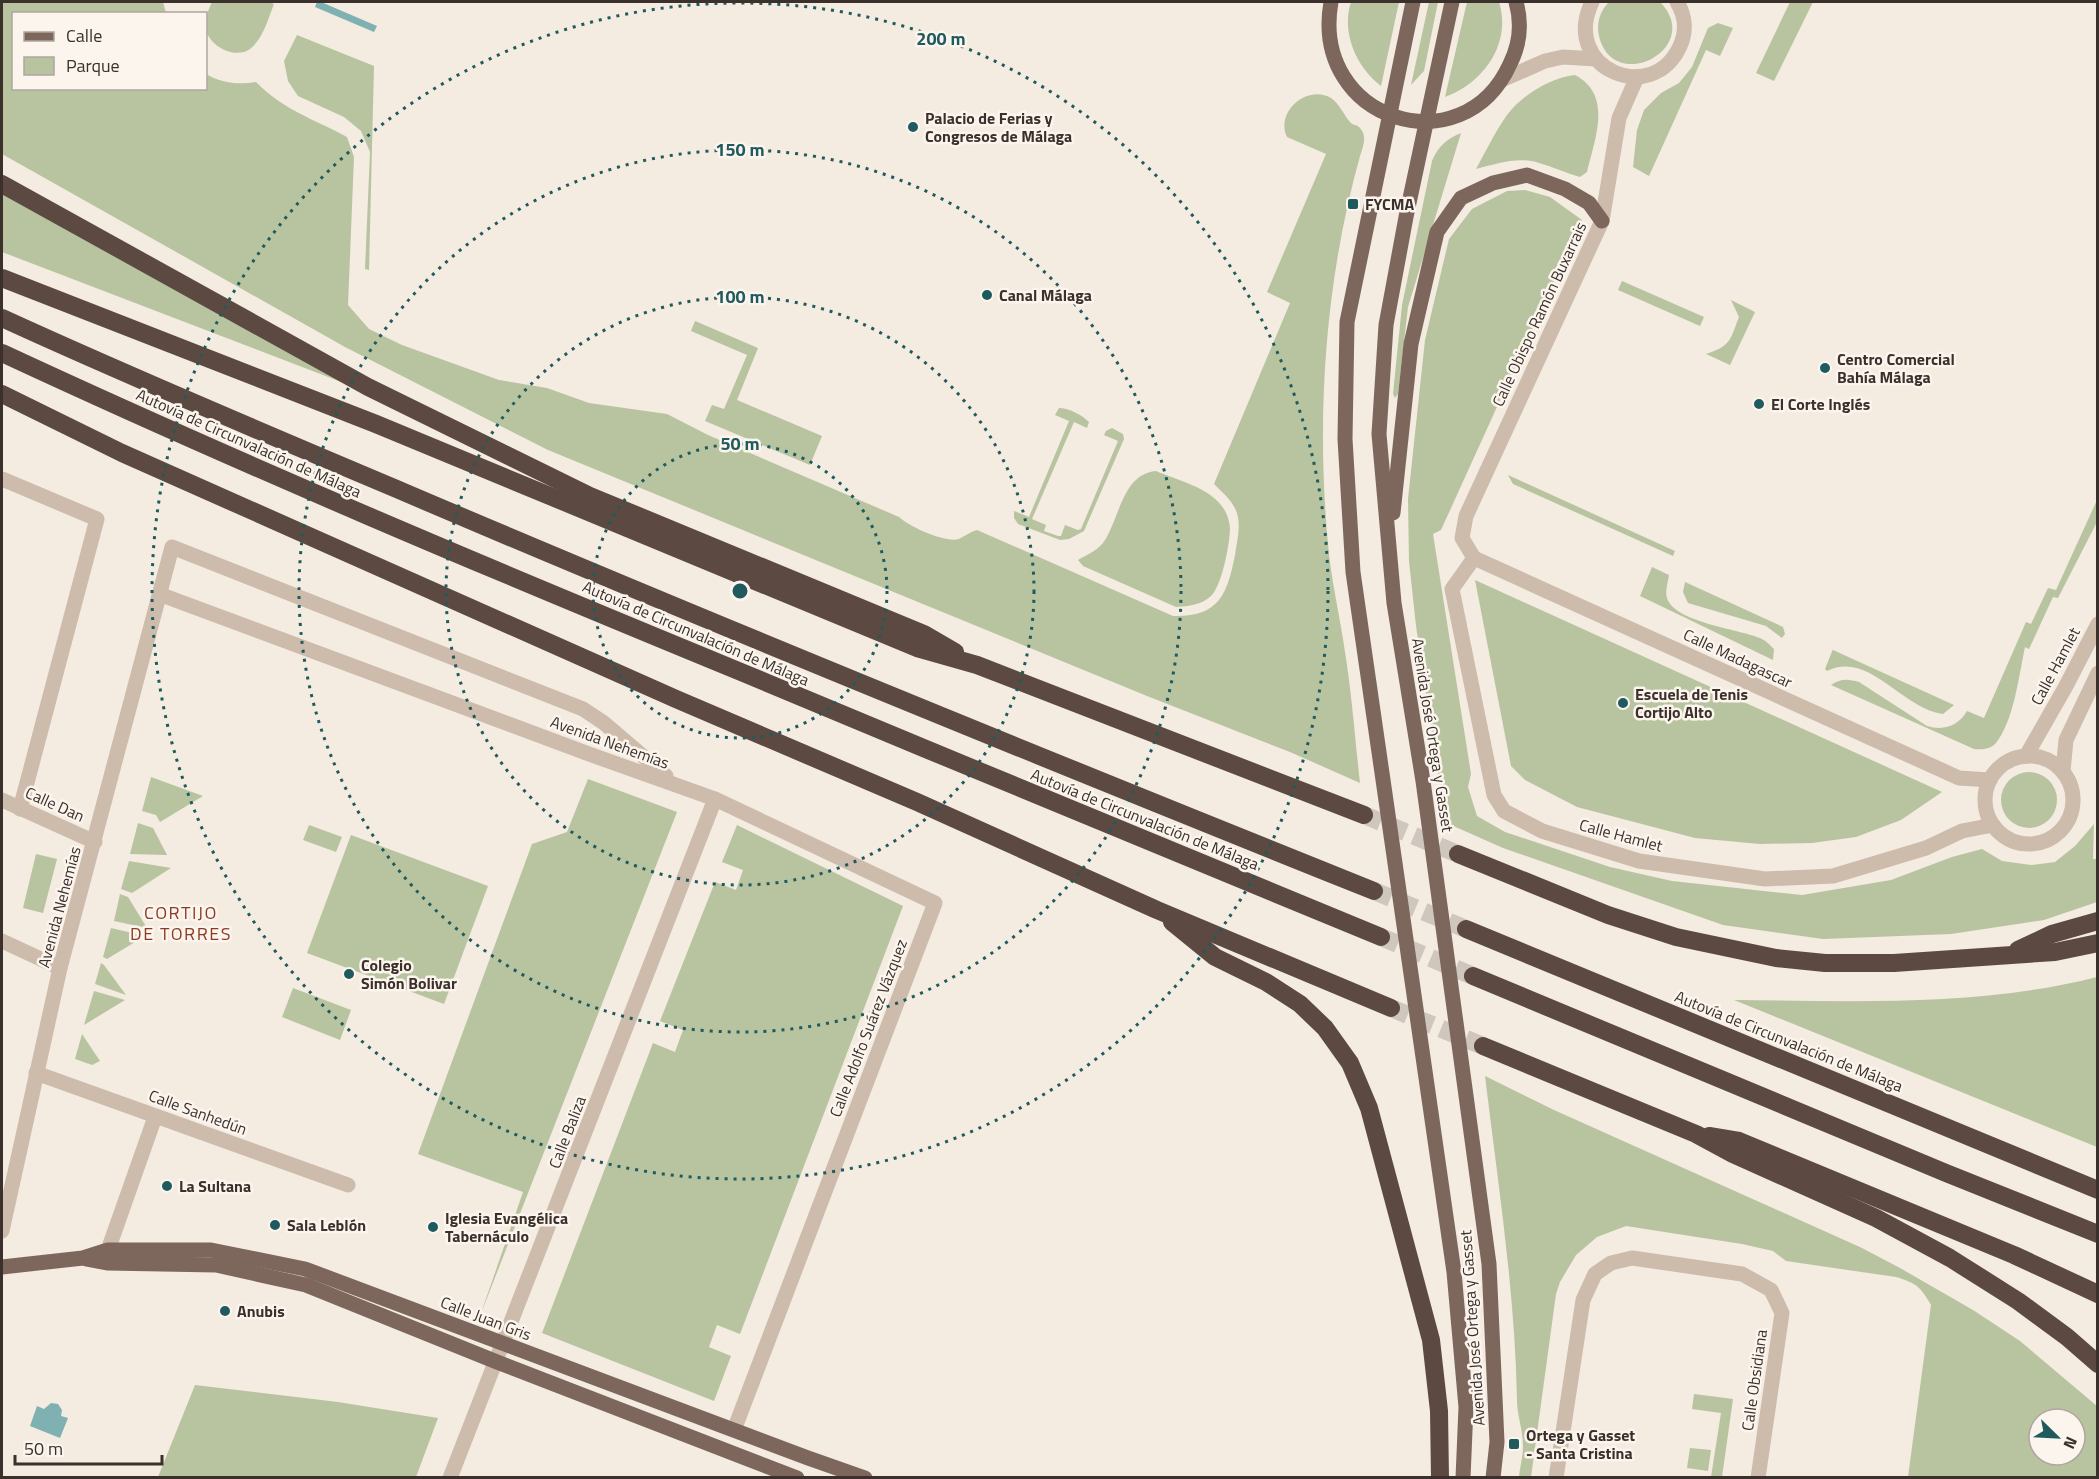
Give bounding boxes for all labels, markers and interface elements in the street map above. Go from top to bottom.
legend [12,12,207,90]
text: Calle [66,22,102,49]
text: 200 m [916,25,966,52]
text: Parque [66,52,120,79]
place label: Palacio de Ferias y Congresos de Málaga [925,106,1072,148]
marker: Palacio de Ferias y Congresos de Málaga [906,120,920,134]
text: 150 m [715,136,765,163]
place label: FYCMA [1365,192,1414,216]
marker: FYCMA [1346,197,1360,211]
street label: Calle Obispo Ramón Buxarrais [1486,218,1592,410]
text: 100 m [715,283,765,310]
place label: Canal Málaga [999,283,1092,307]
marker: Canal Málaga [980,288,994,302]
place label: Centro Comercial Bahía Málaga [1837,347,1955,389]
marker: Centro Comercial Bahía Málaga [1818,361,1832,375]
street label: Autovía de Circunvalación de Málaga [133,382,365,504]
place label: El Corte Inglés [1771,392,1870,416]
marker: El Corte Inglés [1752,397,1766,411]
text: 50 m [720,430,760,457]
street label: Autovía de Circunvalación de Málaga [579,574,813,692]
centre of rings [730,581,750,601]
street label: Calle Madagascar [1680,622,1797,694]
street label: Calle Hamlet [2024,622,2086,709]
street label: Avenida José Ortega y Gasset [1406,636,1460,834]
place label: Escuela de Tenis Cortijo Alto [1635,682,1748,724]
marker: Escuela de Tenis Cortijo Alto [1616,696,1630,710]
street label: Avenida Nehemías [547,709,673,775]
street label: Autovía de Circunvalación de Málaga [1027,762,1263,876]
street label: Calle Dan [22,780,88,828]
street label: Calle Hamlet [1577,812,1666,858]
street label: Avenida Nehemías [31,844,87,970]
district label: CORTIJO DE TORRES [130,899,232,947]
street label: Calle Adolfo Suárez Vázquez [823,936,913,1120]
place label: Colegio Simón Bolivar [361,953,457,995]
marker: Colegio Simón Bolivar [342,967,356,981]
street label: Autovía de Circunvalación de Málaga [1671,984,1907,1098]
street label: Calle Sanhedún [145,1083,251,1141]
street label: Calle Baliza [542,1092,592,1172]
place label: La Sultana [179,1174,251,1198]
marker: La Sultana [160,1179,174,1193]
place label: Iglesia Evangélica Tabernáculo [445,1206,568,1248]
place label: Sala Leblón [287,1213,366,1237]
marker: Sala Leblón [268,1218,282,1232]
marker: Iglesia Evangélica Tabernáculo [426,1220,440,1234]
street label: Avenida José Ortega y Gasset [1453,1229,1491,1427]
street label: Calle Juan Gris [437,1290,535,1346]
place label: Anubis [237,1299,285,1323]
marker: Anubis [218,1304,232,1318]
street label: Calle Obsidiana [1735,1328,1773,1432]
north arrow [2027,1407,2087,1467]
place label: Ortega y Gasset - Santa Cristina [1526,1423,1635,1465]
scale bar [15,1428,162,1466]
text: N [2057,1433,2084,1453]
text: 50 m [24,1435,63,1462]
marker: Ortega y Gasset - Santa Cristina [1507,1437,1521,1451]

